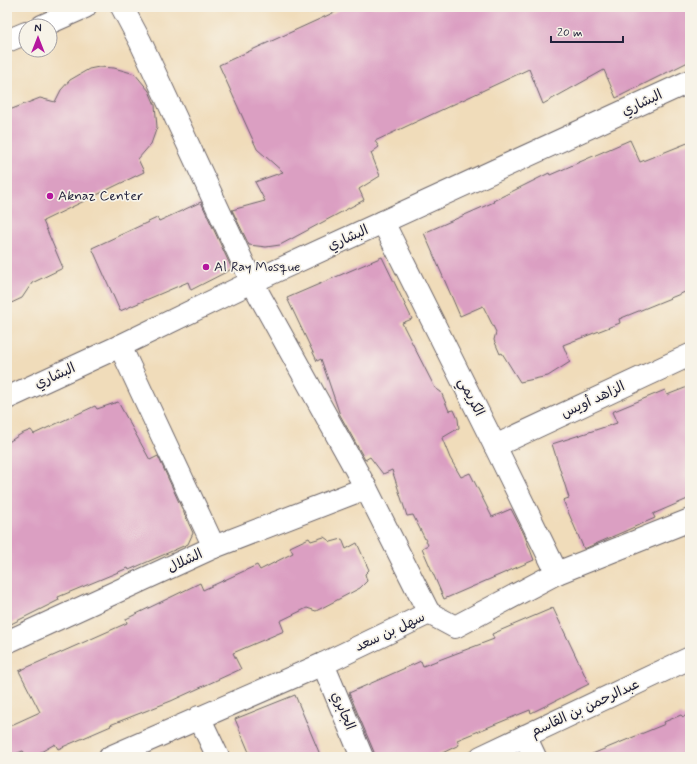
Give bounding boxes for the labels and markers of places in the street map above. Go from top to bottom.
place label: Aknaz Center [58,187,143,205]
marker: Aknaz Center [45,191,55,201]
place label: Al Ray Mosque [214,258,300,276]
marker: Al Ray Mosque [201,262,211,272]

